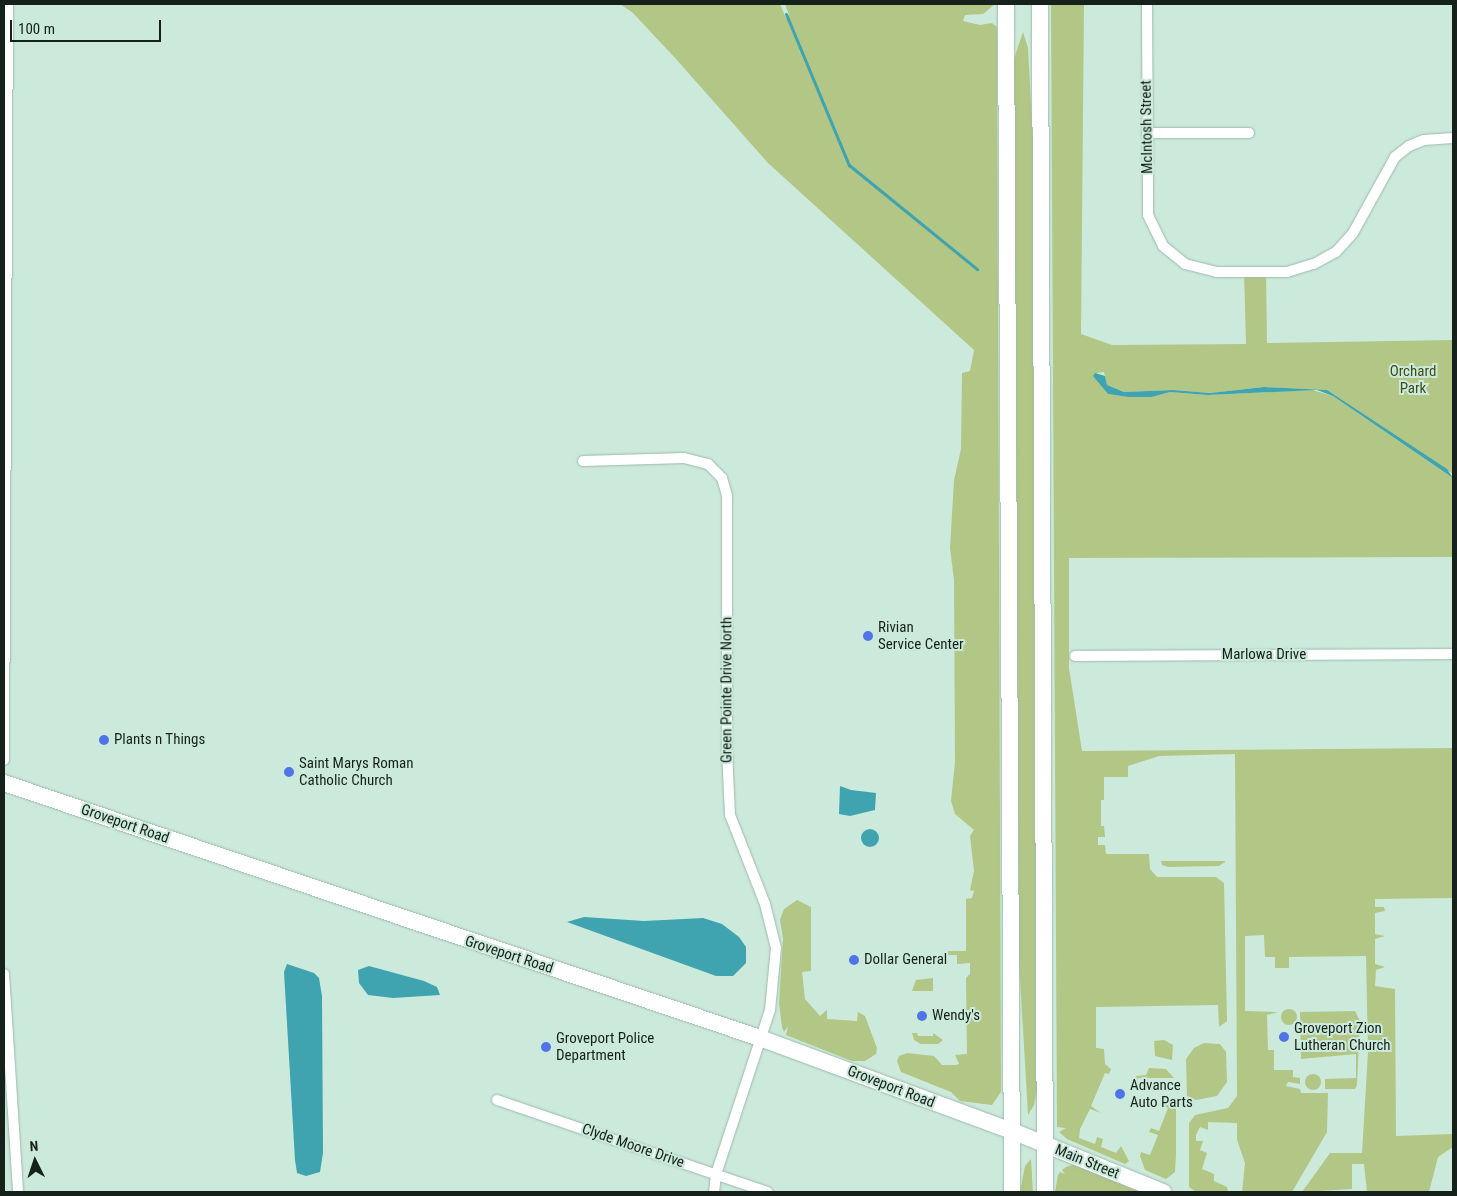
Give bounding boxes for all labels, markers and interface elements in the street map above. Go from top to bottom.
scale bar [12,10,164,42]
text: 100 m [18,20,55,38]
street label: McIntosh Street [1137,80,1157,174]
park label: Orchard Park [1390,362,1436,397]
street label: Green Pointe Drive North [718,617,736,763]
place label: Rivian Service Center [878,618,964,653]
marker: Rivian Service Center [862,630,874,642]
street label: Marlowa Drive [1222,646,1306,664]
place label: Plants n Things [114,731,206,749]
marker: Plants n Things [98,734,110,746]
place label: Saint Marys Roman Catholic Church [299,754,414,789]
marker: Saint Marys Roman Catholic Church [283,766,295,778]
street label: Groveport Road [79,801,171,847]
street label: Groveport Road [463,932,555,978]
place label: Dollar General [864,951,947,969]
marker: Dollar General [848,954,860,966]
place label: Wendy's [932,1007,980,1025]
marker: Wendy's [916,1010,928,1022]
place label: Groveport Zion Lutheran Church [1294,1019,1391,1054]
place label: Groveport Police Department [556,1029,654,1064]
marker: Groveport Zion Lutheran Church [1278,1031,1290,1043]
marker: Groveport Police Department [540,1041,552,1053]
street label: Groveport Road [845,1062,937,1112]
place label: Advance Auto Parts [1130,1076,1193,1111]
marker: Advance Auto Parts [1114,1088,1126,1100]
street label: Clyde Moore Drive [579,1120,687,1172]
north arrow [10,1136,60,1186]
text: N [29,1138,39,1154]
street label: Main Street [1052,1141,1122,1183]

